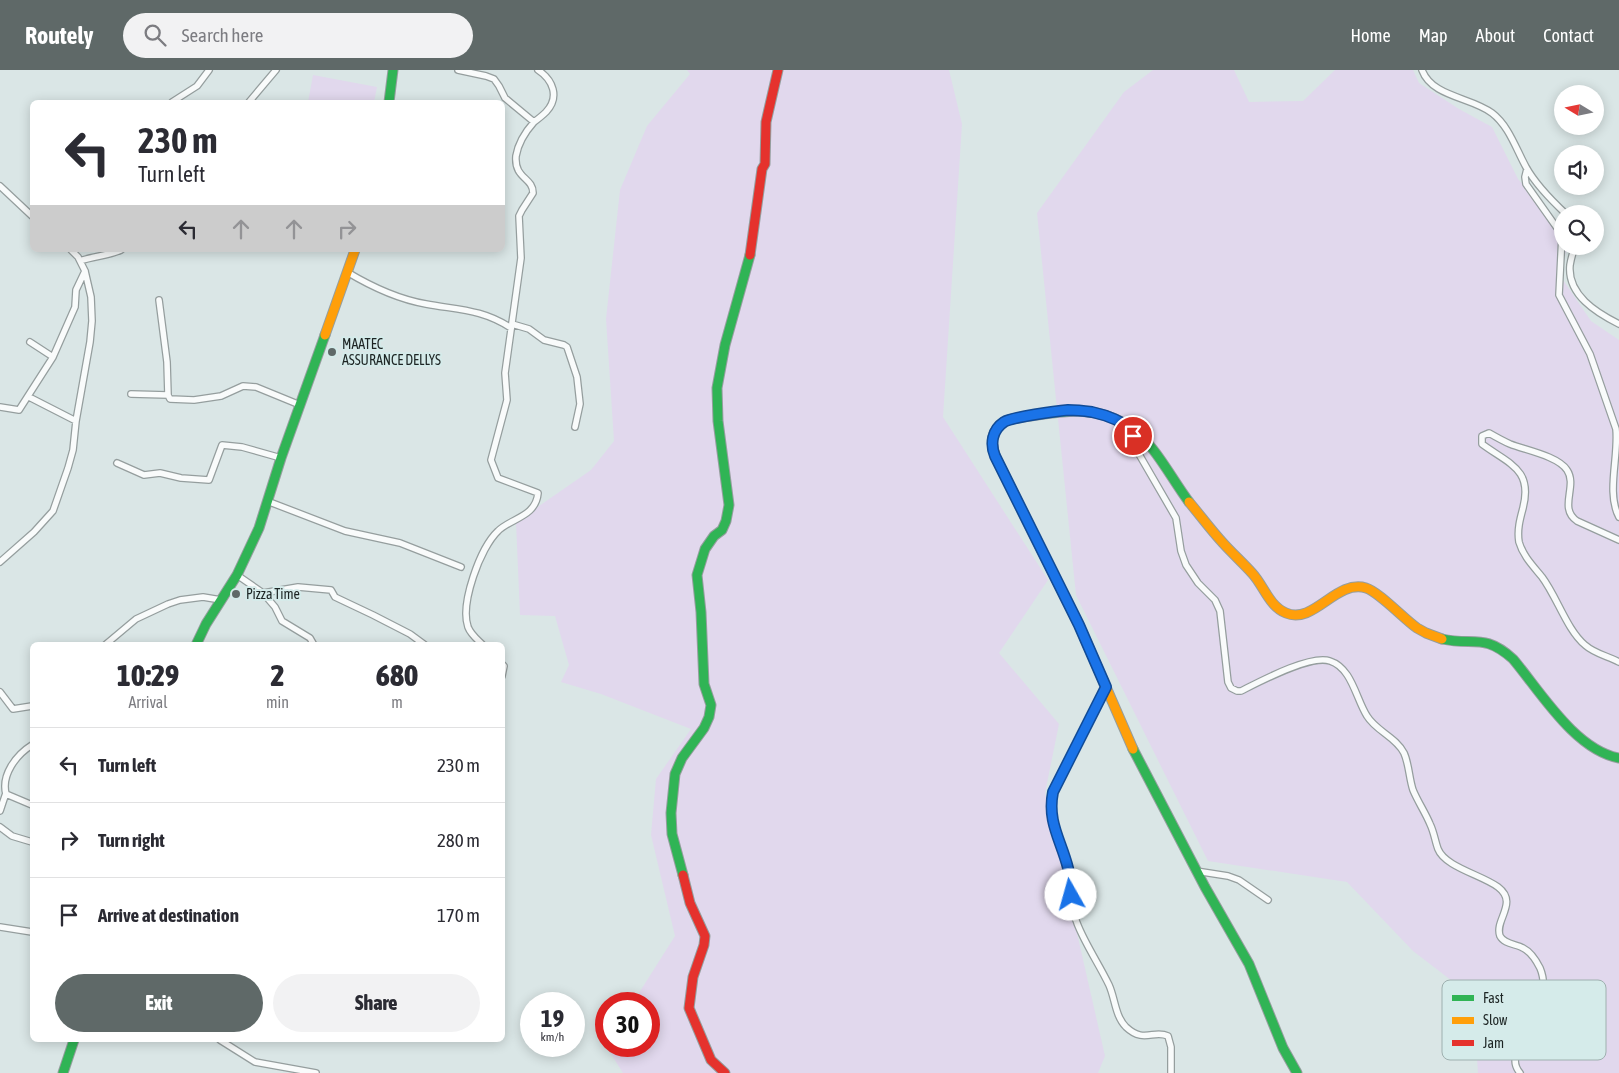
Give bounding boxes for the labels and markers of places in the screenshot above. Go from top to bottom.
place label: MAATEC ASSURANCE DELLYS [342,336,441,368]
marker: MAATEC ASSURANCE DELLYS [326,346,338,358]
pin [1112,415,1154,457]
place label: Pizza Time [246,586,300,602]
marker: Pizza Time [230,588,242,600]

